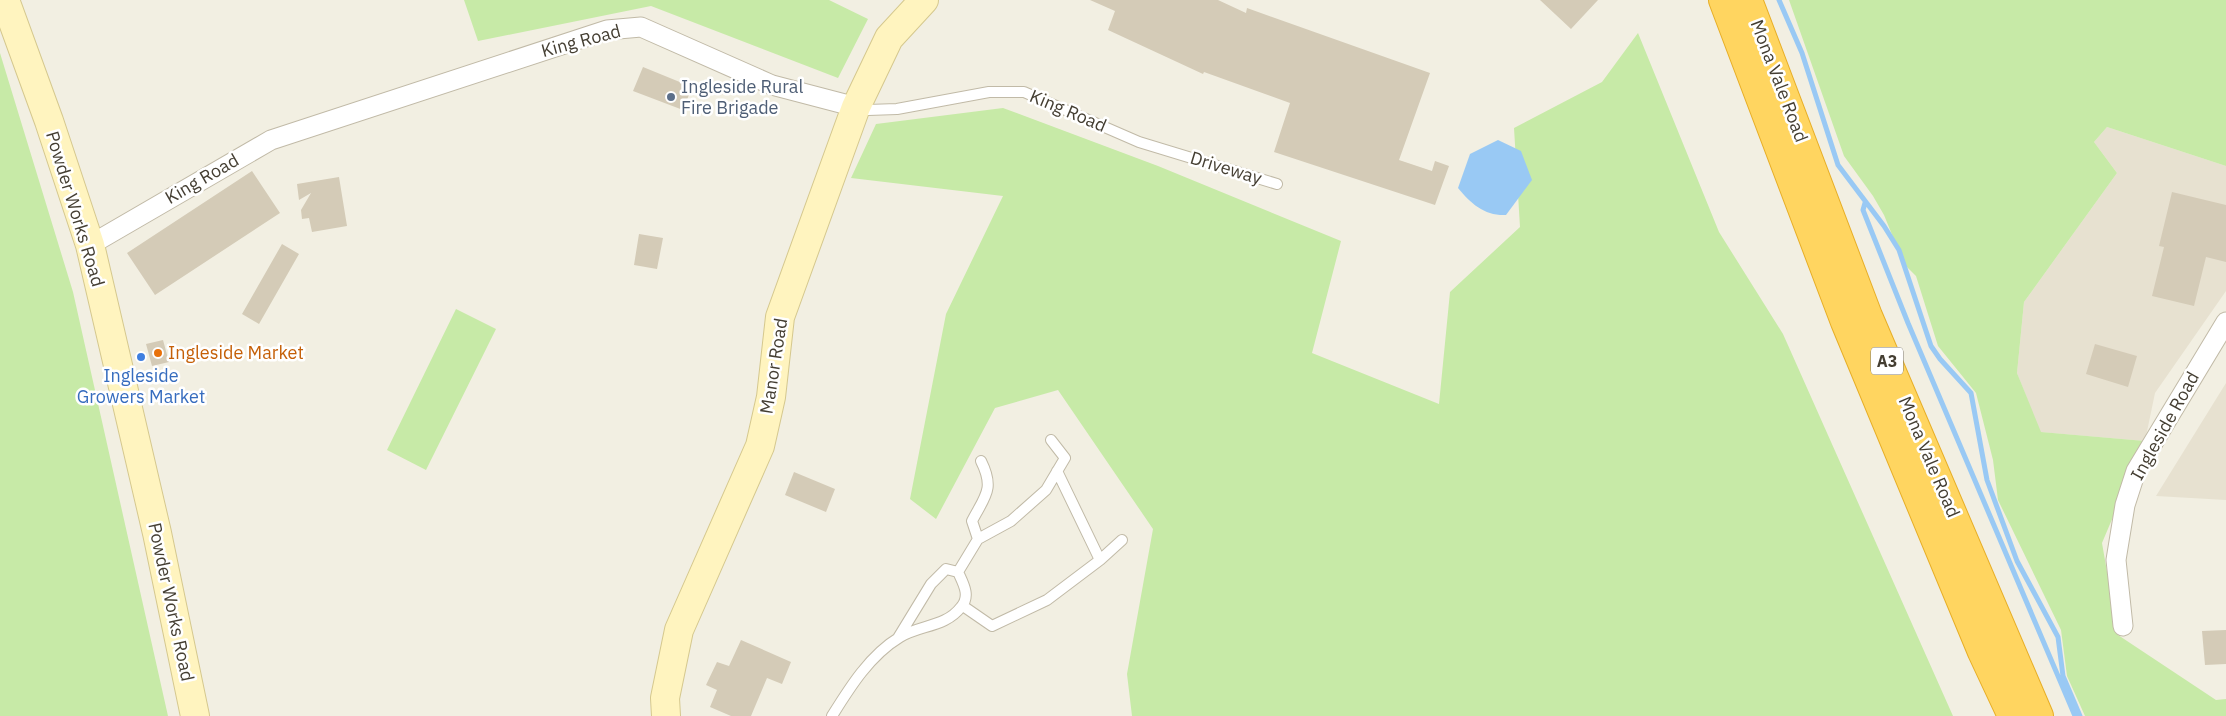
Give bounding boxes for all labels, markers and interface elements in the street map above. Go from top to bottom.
street label: Mona Vale Road [1746,16,1813,145]
street label: King Road [539,19,623,62]
place label: Ingleside Rural Fire Brigade [681,75,803,119]
street label: King Road [1026,84,1110,137]
marker: Ingleside Rural Fire Brigade [665,91,677,103]
street label: Powder Works Road [41,128,110,289]
street label: Driveway [1187,146,1265,189]
street label: King Road [161,148,243,209]
street label: Manor Road [755,316,792,416]
place label: Ingleside Market [168,341,304,364]
marker: Ingleside Market [152,347,164,359]
road number: A3 [1871,348,1903,374]
marker: Ingleside Growers Market [135,351,147,363]
place label: Ingleside Growers Market [77,364,205,408]
street label: Ingleside Road [2125,367,2204,484]
street label: Mona Vale Road [1894,393,1965,521]
street label: Powder Works Road [143,520,200,683]

